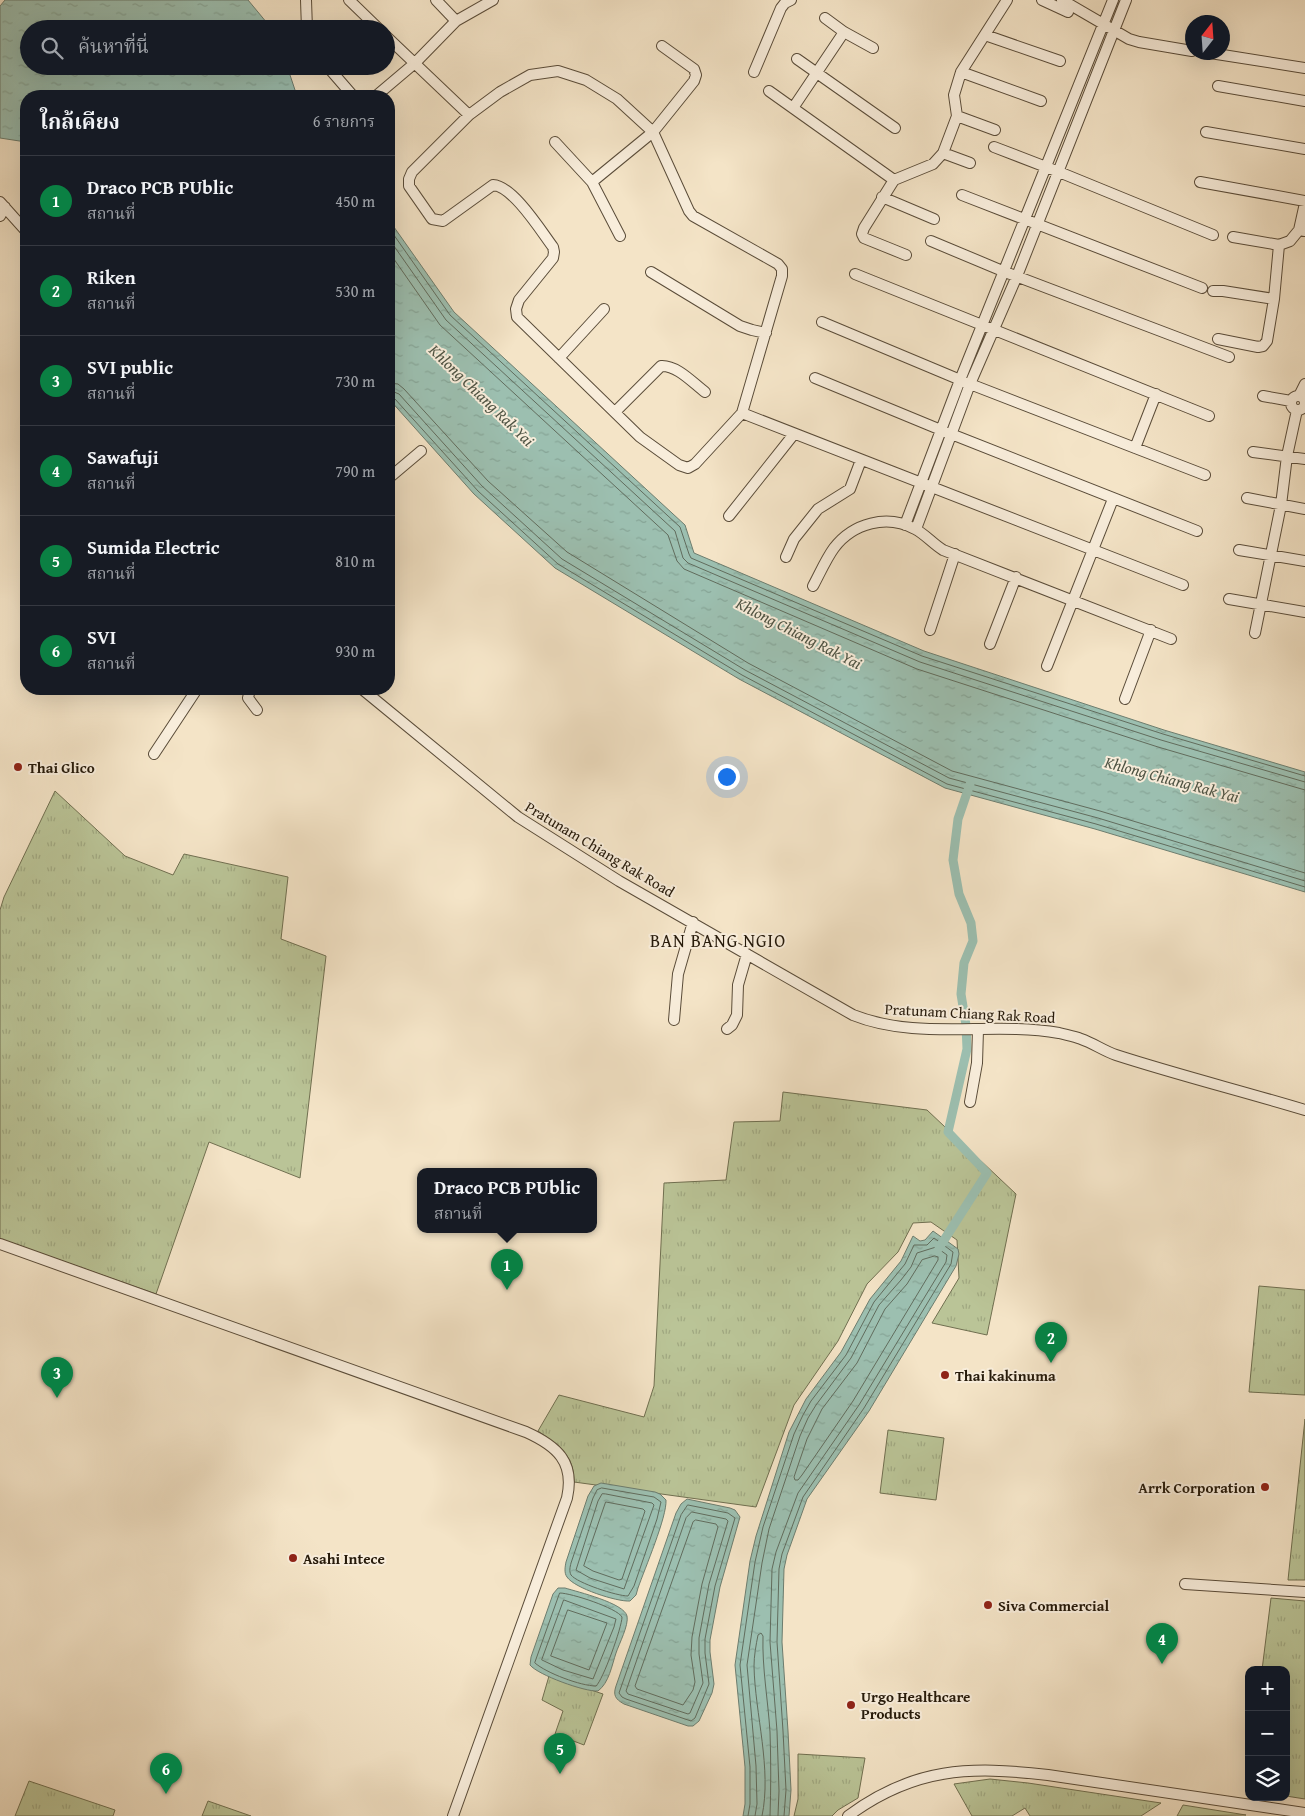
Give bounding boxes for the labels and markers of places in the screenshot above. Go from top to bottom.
place label: Thai Glico [28,757,95,778]
marker: Thai Glico [12,761,24,773]
pin: 1 [491,1249,523,1290]
pin: 2 [1035,1322,1067,1363]
pin: 3 [41,1357,73,1398]
place label: Thai kakinuma [955,1365,1056,1386]
marker: Thai kakinuma [939,1369,951,1381]
place label: Arrk Corporation [1138,1477,1255,1498]
marker: Arrk Corporation [1259,1481,1271,1493]
place label: Asahi Intece [303,1548,385,1569]
marker: Asahi Intece [287,1552,299,1564]
place label: Siva Commercial [998,1595,1109,1616]
marker: Siva Commercial [982,1599,994,1611]
pin: 4 [1146,1623,1178,1664]
place label: Urgo Healthcare Products [861,1686,970,1724]
marker: Urgo Healthcare Products [845,1699,857,1711]
pin: 5 [544,1733,576,1774]
pin: 6 [150,1753,182,1794]

